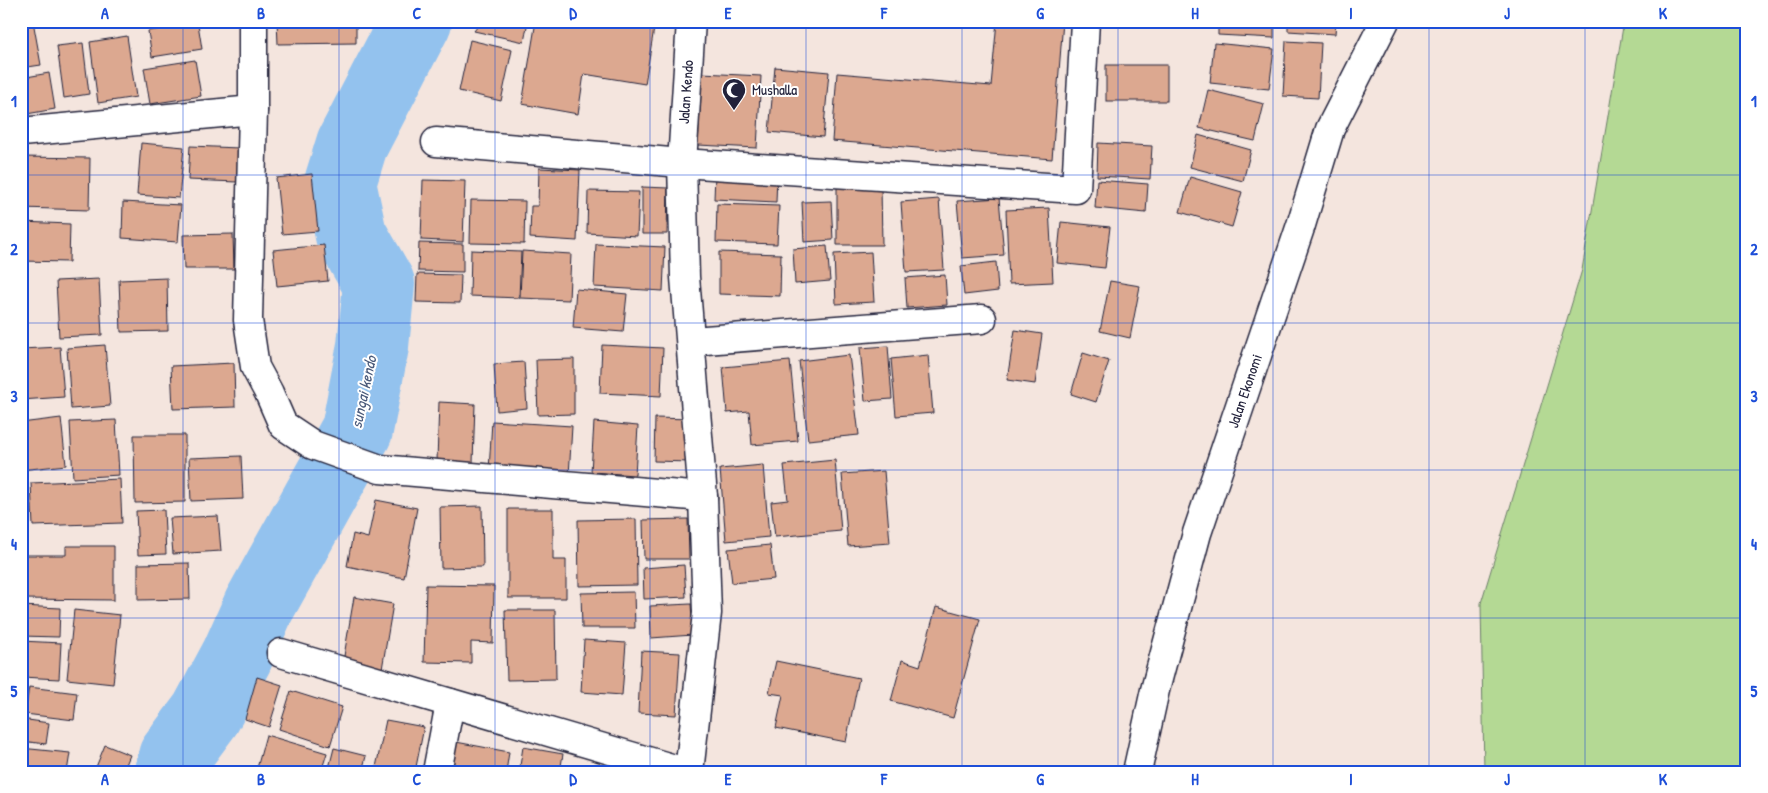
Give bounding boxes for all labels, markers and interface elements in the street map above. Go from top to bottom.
text: A [101,2,109,24]
text: B [257,2,265,24]
text: C [413,2,422,24]
text: D [569,2,577,24]
text: E [724,2,732,24]
text: F [880,2,888,24]
text: G [1036,2,1044,24]
text: H [1191,2,1199,24]
text: I [1349,2,1353,24]
text: J [1504,2,1510,24]
text: K [1659,2,1668,24]
street label: Jalan Kendo [673,59,698,125]
mosque icon: Mushalla [721,77,747,111]
place label: Mushalla [752,79,797,100]
text: 1 [11,90,17,112]
text: 1 [1751,90,1757,112]
text: 2 [10,238,18,260]
text: 2 [1750,238,1758,260]
street label: Jalan Ekonomi [1222,351,1267,431]
water label: sungai kendo [345,352,382,430]
text: 3 [10,385,18,407]
text: 3 [1750,385,1758,407]
text: 4 [11,533,17,555]
text: 4 [1751,533,1757,555]
text: 5 [11,680,18,702]
text: 5 [1751,680,1758,702]
text: A [101,768,109,790]
text: B [257,768,265,790]
text: C [413,768,422,790]
text: D [569,768,577,790]
text: E [724,768,732,790]
text: F [880,768,888,790]
text: G [1036,768,1044,790]
text: H [1191,768,1199,790]
text: I [1349,768,1353,790]
text: J [1504,768,1510,790]
text: K [1659,768,1668,790]

